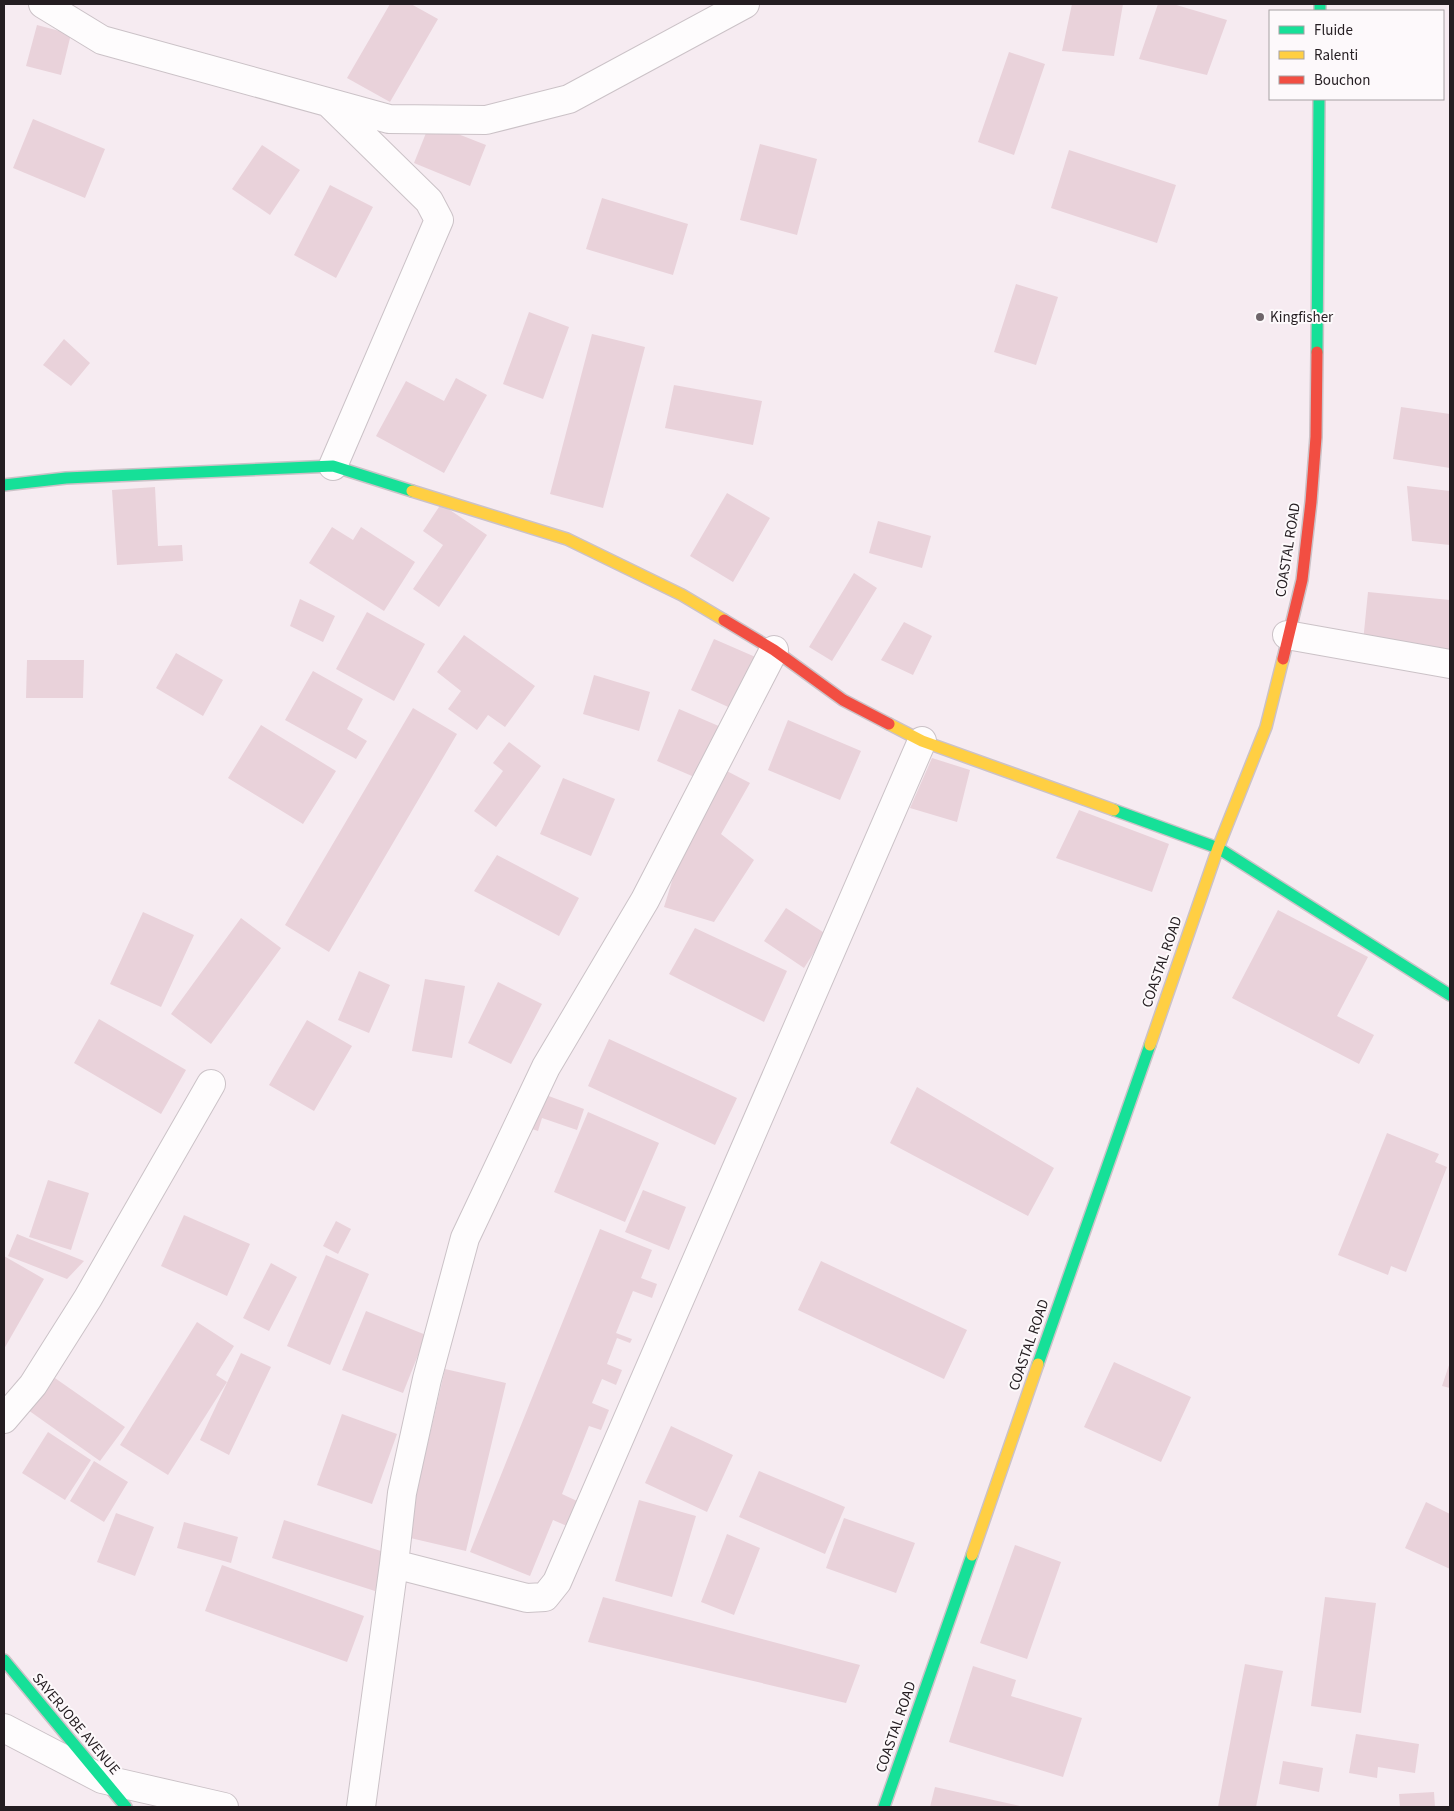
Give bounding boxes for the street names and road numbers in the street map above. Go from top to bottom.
street label: COASTAL ROAD [1270,501,1306,599]
street label: COASTAL ROAD [1137,913,1187,1011]
street label: COASTAL ROAD [1004,1296,1054,1394]
street label: SAYERJOBE AVENUE [27,1669,125,1779]
street label: COASTAL ROAD [871,1678,921,1776]

